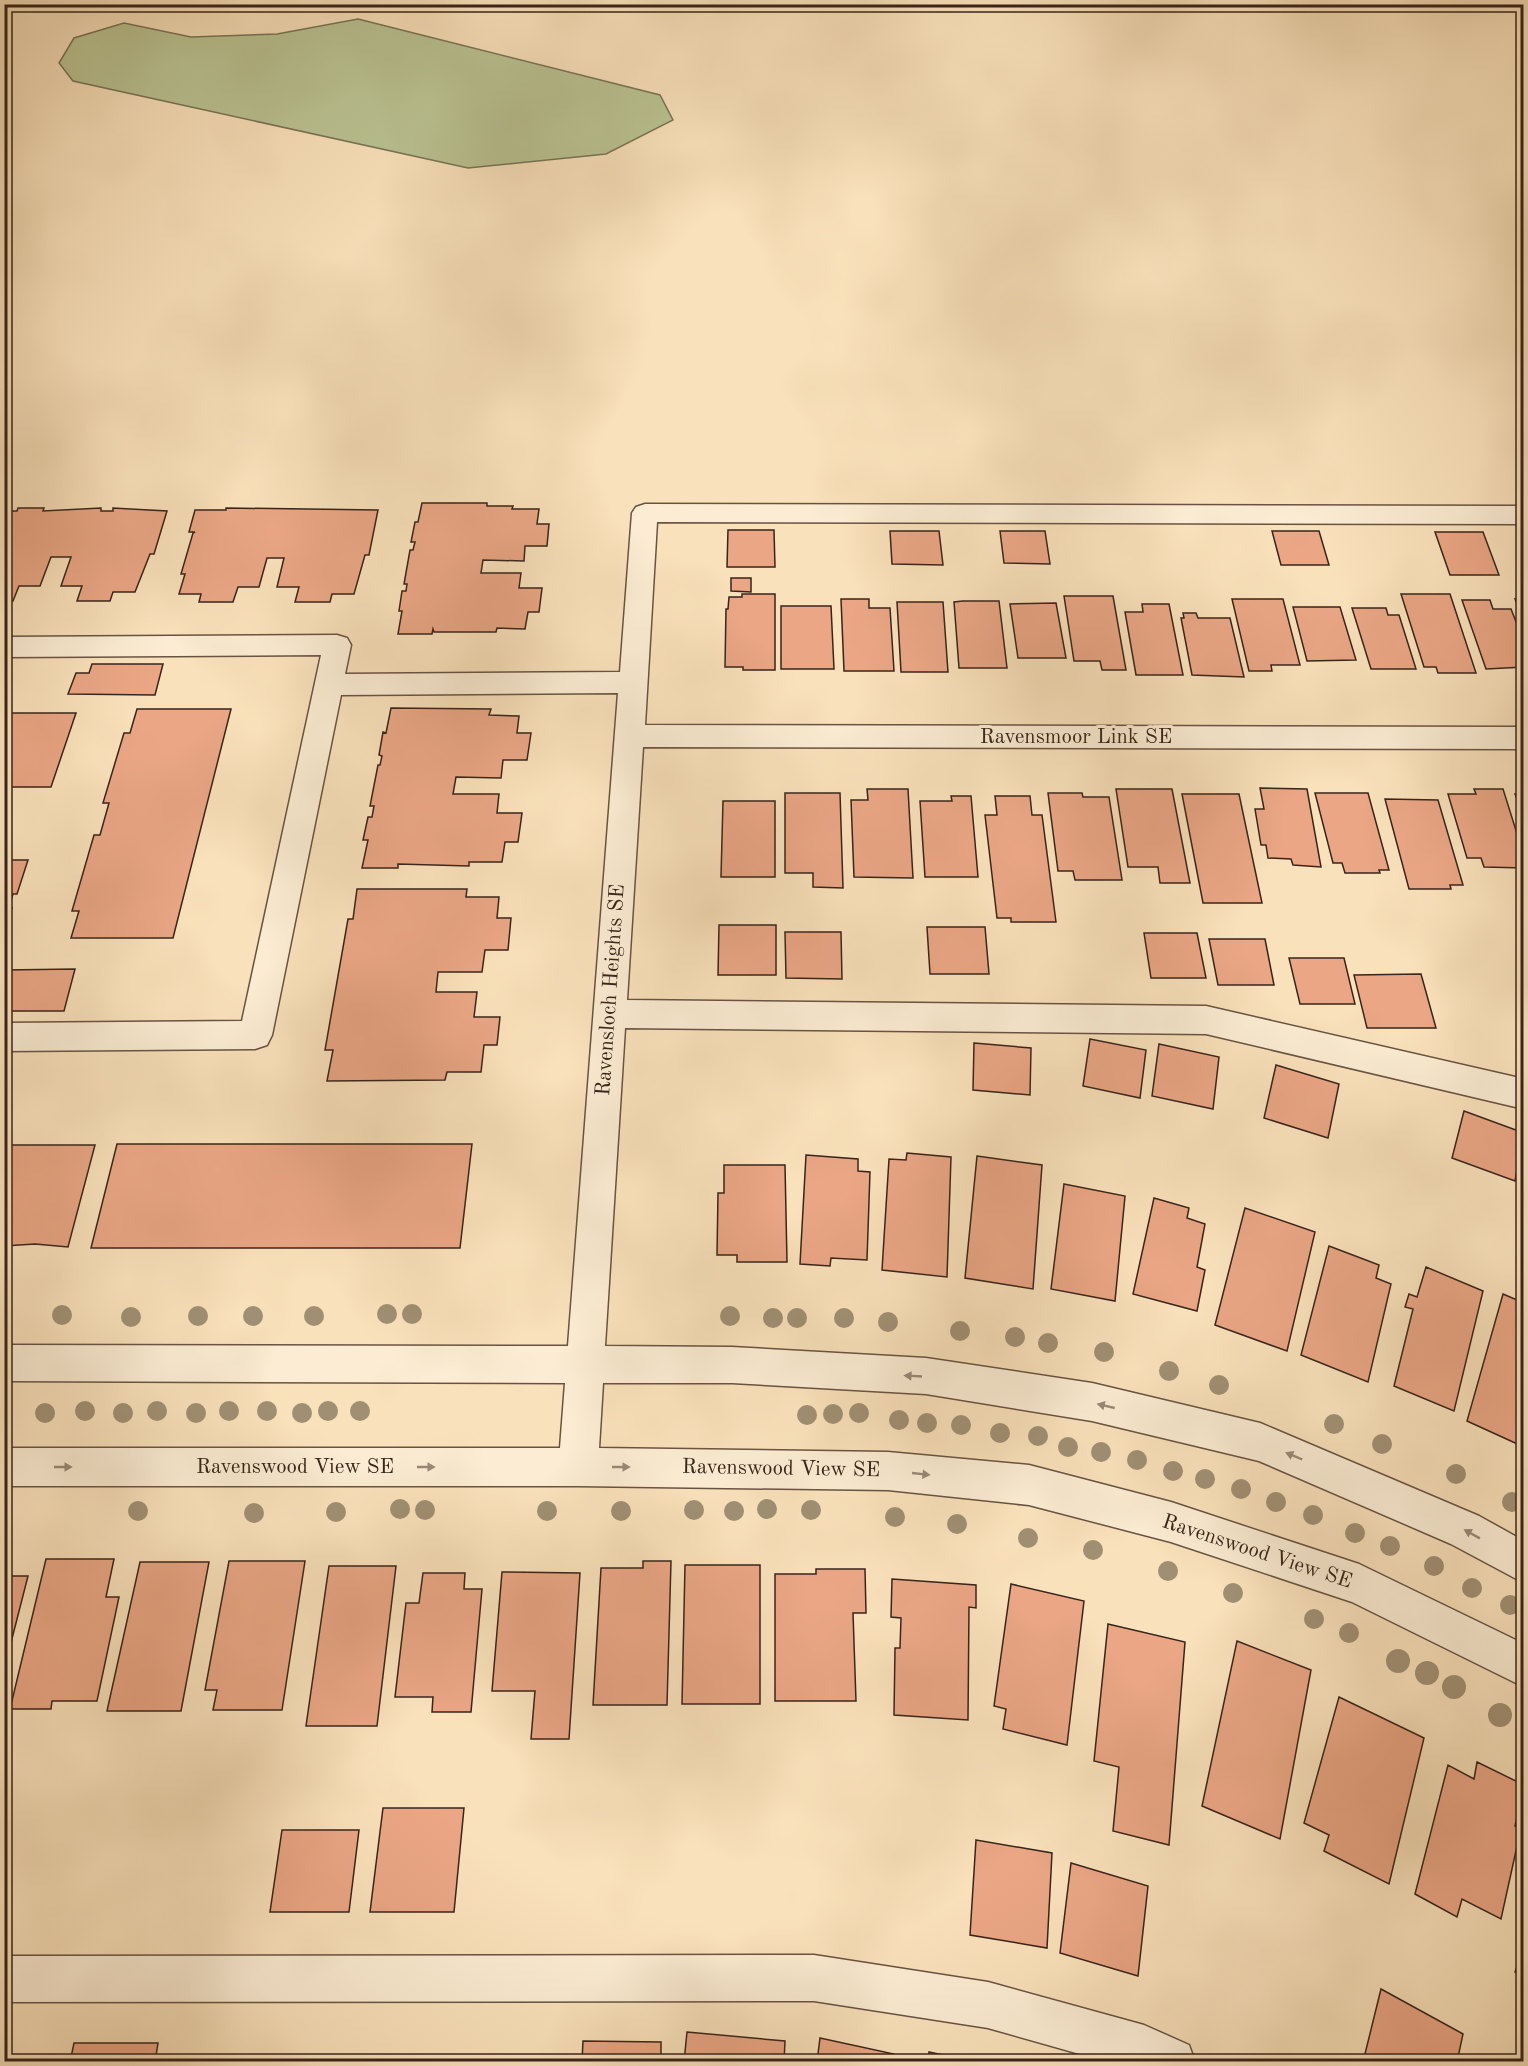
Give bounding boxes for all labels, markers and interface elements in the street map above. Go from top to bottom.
street label: Ravensmoor Link SE [980,727,1172,748]
street label: Ravensloch Heights SE [593,884,629,1096]
one-way arrow [904,1371,923,1380]
one-way arrow [1097,1400,1115,1410]
one-way arrow [1285,1452,1302,1461]
street label: Ravenswood View SE [196,1457,394,1478]
street label: Ravenswood View SE [682,1457,880,1481]
one-way arrow [53,1462,72,1472]
one-way arrow [416,1462,435,1472]
one-way arrow [611,1462,630,1472]
one-way arrow [911,1469,930,1479]
street label: Ravenswood View SE [1159,1511,1355,1593]
one-way arrow [1464,1529,1481,1539]

